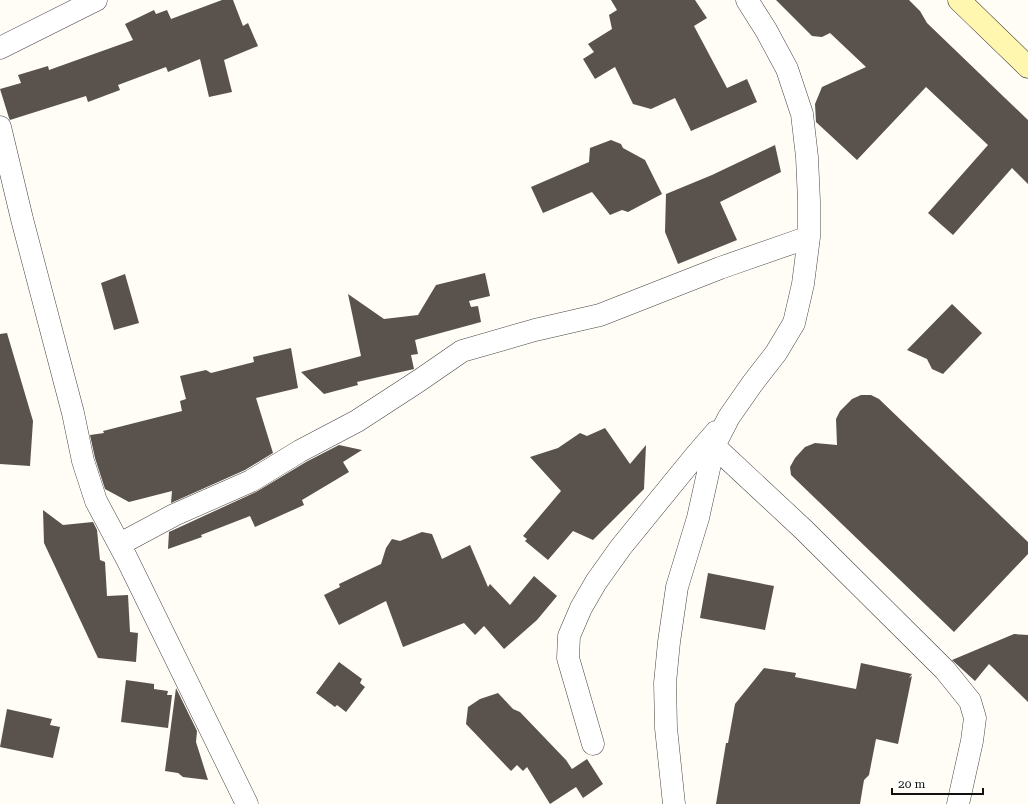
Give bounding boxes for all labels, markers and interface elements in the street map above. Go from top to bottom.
scale bar [892,770,983,796]
text: 20 m [898,777,925,791]

